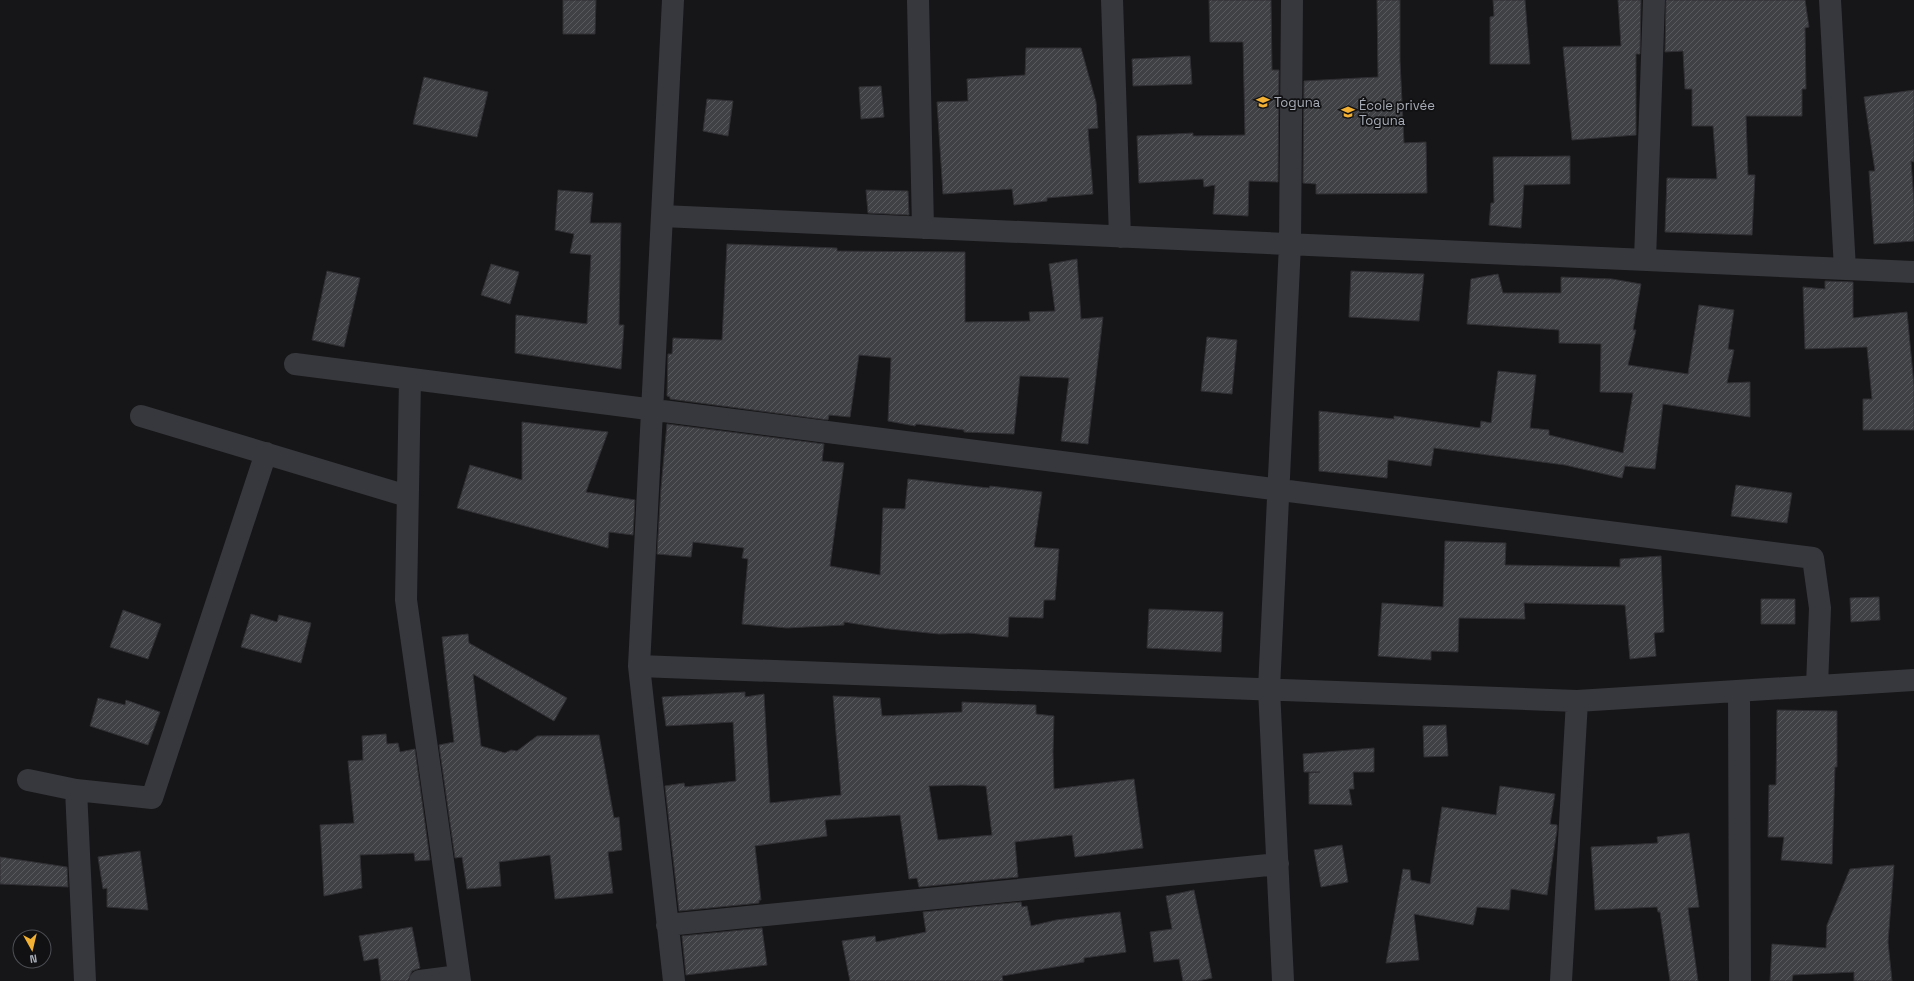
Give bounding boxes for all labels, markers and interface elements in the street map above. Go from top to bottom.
school or university icon: Toguna [1255,94,1271,110]
place label: Toguna [1274,94,1321,111]
place label: École privée Toguna [1359,97,1435,129]
school or university icon: École privée Toguna [1340,104,1356,120]
north arrow [12,929,52,969]
text: N [29,951,38,966]

